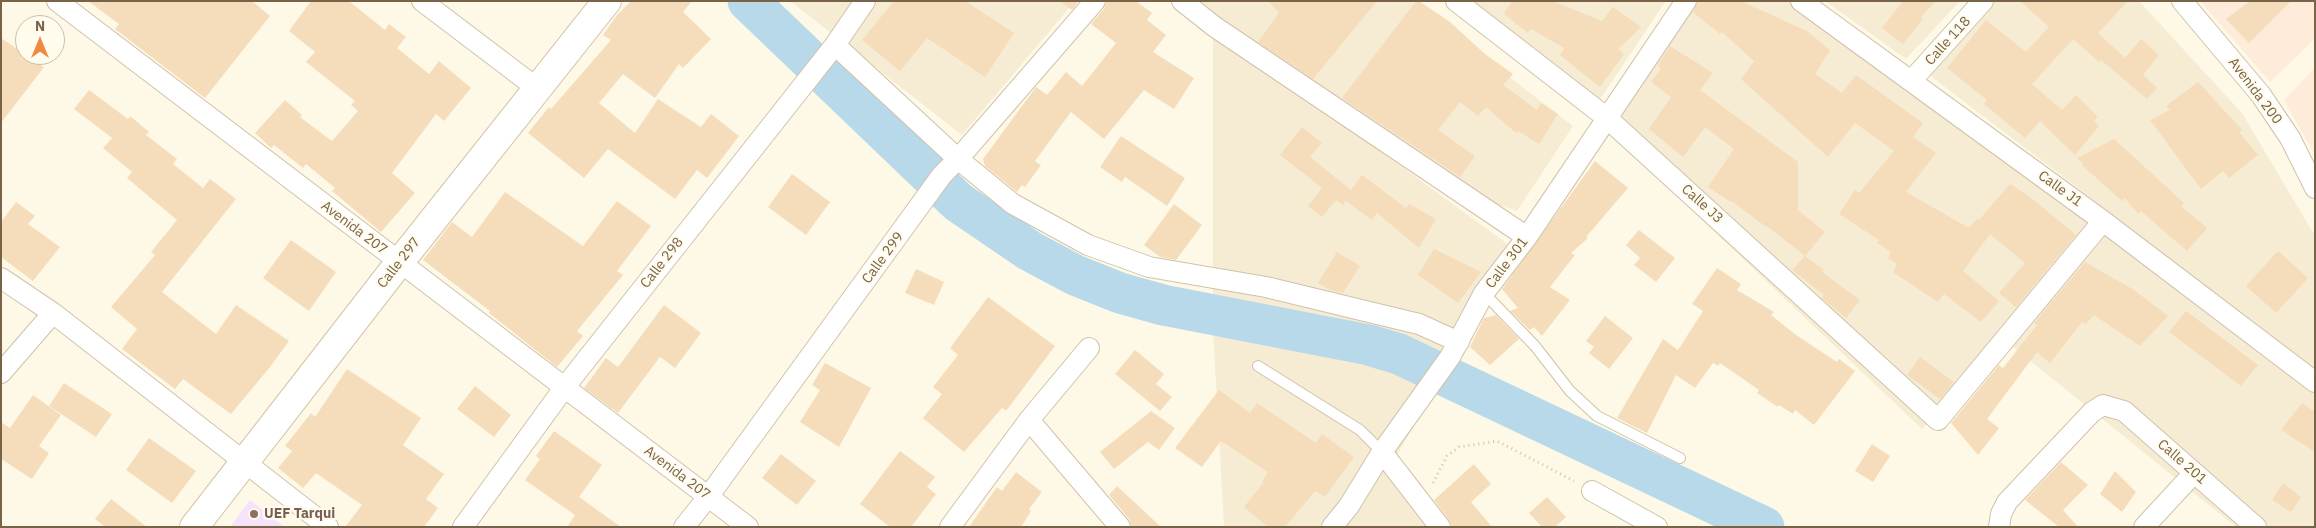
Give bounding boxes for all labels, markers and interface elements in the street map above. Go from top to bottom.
street label: Calle 118 [1922,13,1974,69]
north arrow [15,15,65,65]
text: N [35,17,45,35]
street label: Avenida 200 [2225,55,2285,127]
street label: Calle J1 [2035,167,2085,211]
street label: Calle J3 [1678,181,1726,227]
street label: Avenida 207 [318,198,390,258]
street label: Calle 299 [859,229,907,287]
street label: Calle 297 [374,234,424,292]
street label: Calle 298 [637,234,687,292]
street label: Calle 301 [1482,234,1532,292]
street label: Calle 201 [2154,436,2210,488]
street label: Avenida 207 [641,443,713,503]
place label: UEF Tarqui [264,506,335,522]
marker: UEF Tarqui [248,508,260,520]

